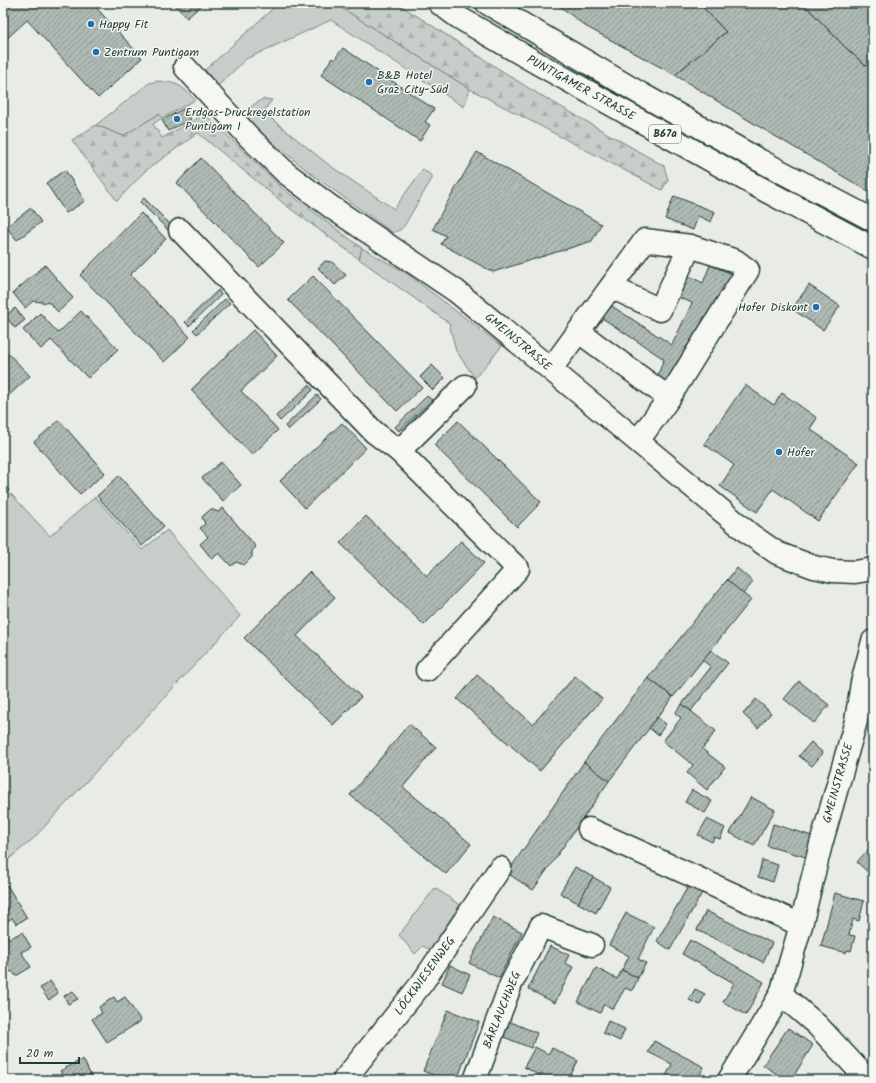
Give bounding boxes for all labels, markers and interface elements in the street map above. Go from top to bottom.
place label: Happy Fit [99,15,149,34]
marker: Happy Fit [86,19,96,29]
place label: Zentrum Puntigam [104,43,200,62]
marker: Zentrum Puntigam [91,47,101,57]
street label: PUNTIGAMER STRASSE [523,50,640,126]
place label: B&B Hotel Graz City-Süd [377,66,449,99]
marker: B&B Hotel Graz City-Süd [364,77,374,87]
place label: Erdgas-Druckregelstation Puntigam 1 [185,103,311,136]
marker: Erdgas-Druckregelstation Puntigam 1 [172,114,182,124]
road number: B67a [649,125,681,143]
place label: Hofer Diskont [738,298,808,317]
marker: Hofer Diskont [811,302,821,312]
street label: GMEINSTRASSE [480,308,556,376]
place label: Hofer [787,443,815,462]
marker: Hofer [774,447,784,457]
street label: GMEINSTRASSE [817,740,859,825]
street label: LÖCKWIESENWEG [390,933,460,1019]
street label: BÄRLAUCHWEG [478,968,526,1052]
scale bar [20,1039,79,1065]
text: 20 m [26,1044,54,1063]

